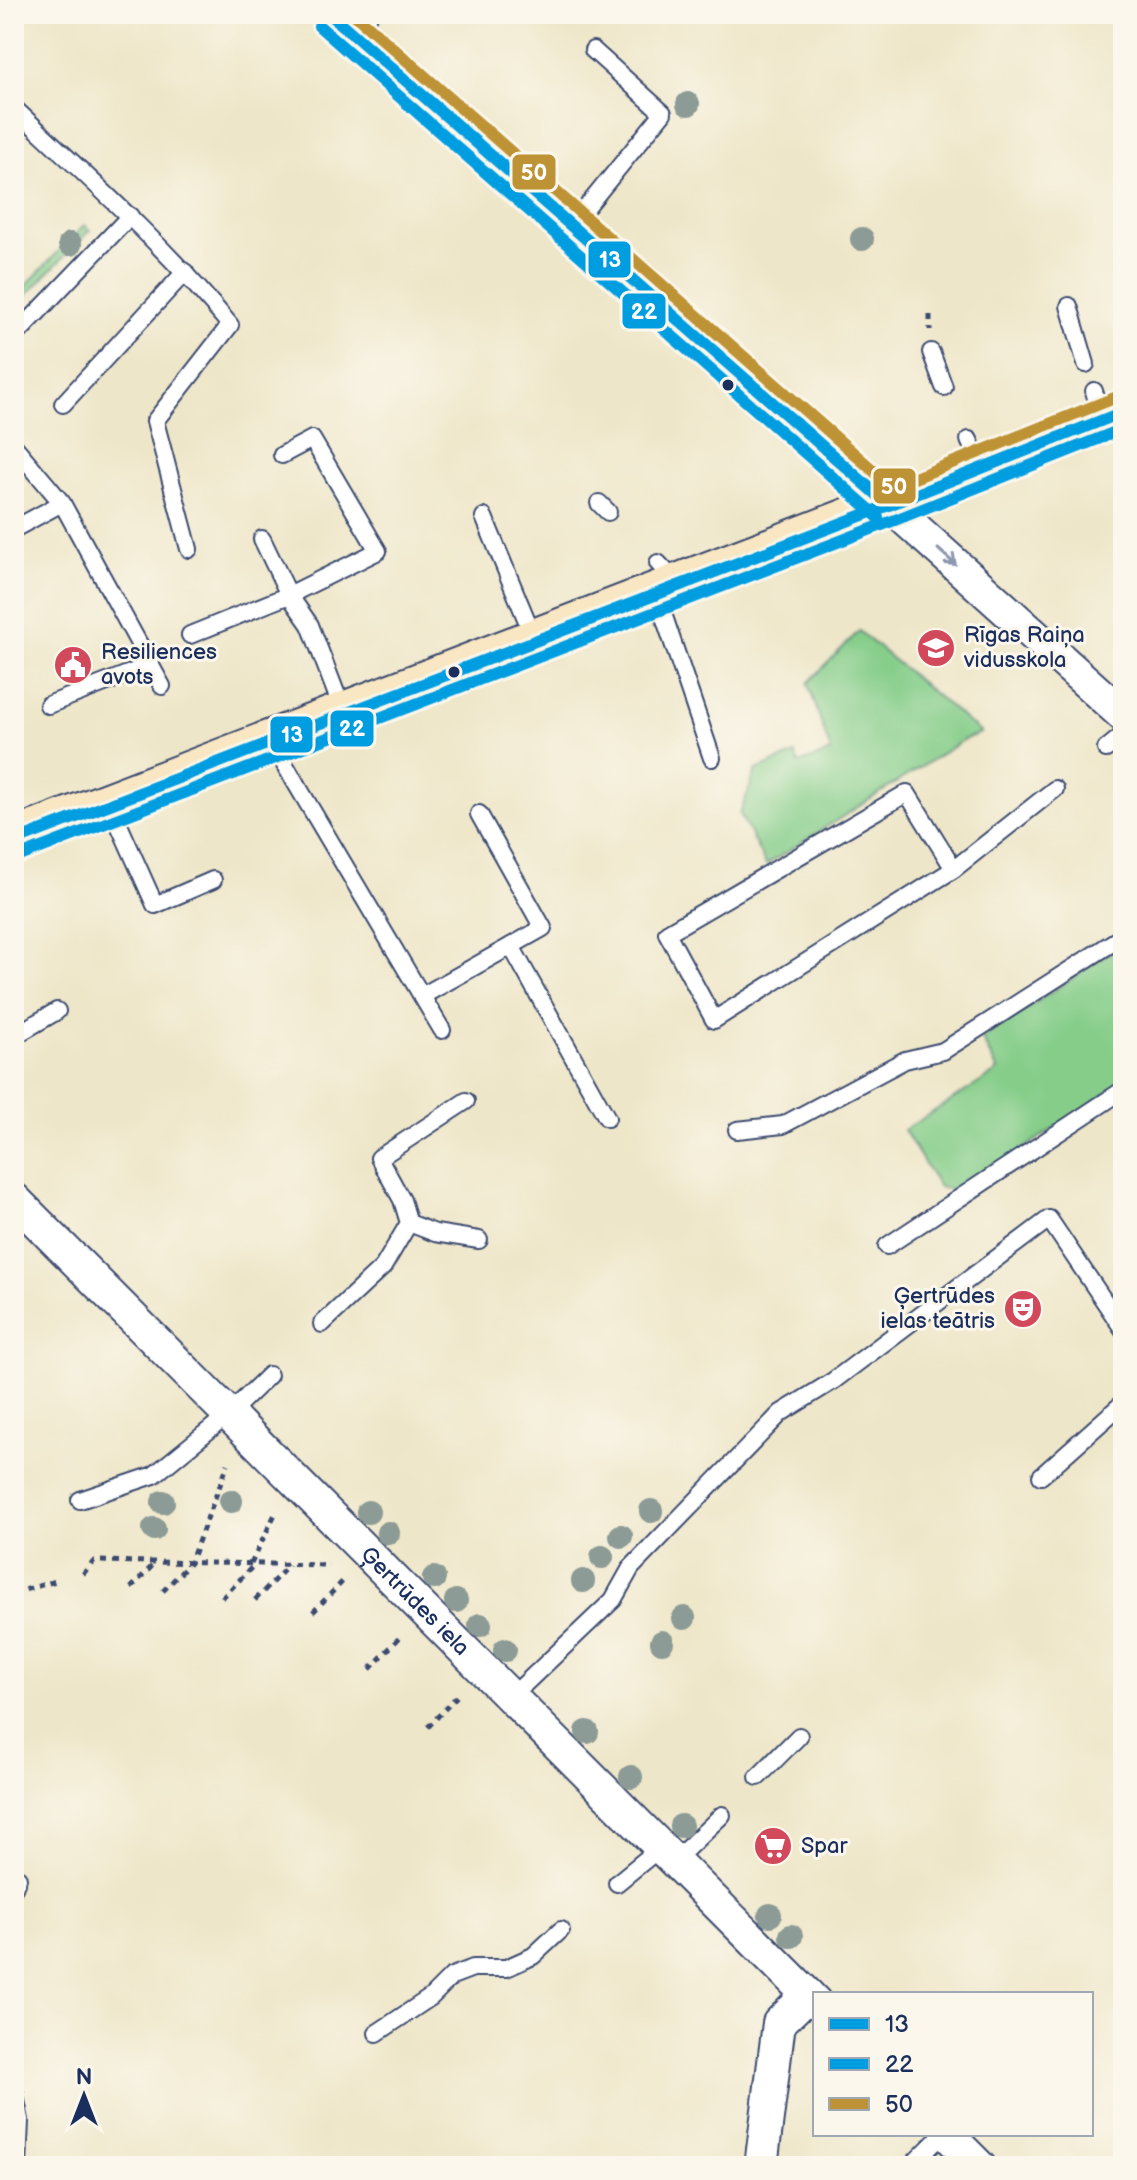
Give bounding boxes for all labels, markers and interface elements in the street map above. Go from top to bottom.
line badge: 50 [511,153,557,191]
text: 50 [521,160,547,187]
line badge: 13 [587,240,632,279]
text: 13 [599,247,621,274]
line badge: 22 [621,292,667,330]
text: 22 [631,299,657,326]
unlabelled marker [720,377,736,393]
line badge: 50 [872,467,917,505]
text: 50 [881,474,907,501]
one-way arrow [937,548,957,566]
place label: Rīgas Raiņa vidusskola [963,622,1085,674]
school or university icon: Rīgas Raiņa vidusskola [915,627,957,669]
place label: Resiliences avots [101,639,217,691]
public building icon: Resiliences avots [52,644,94,686]
unlabelled marker [446,664,462,680]
line badge: 22 [329,709,375,748]
line badge: 13 [269,715,314,754]
text: 22 [339,716,365,743]
text: 13 [281,722,303,749]
place label: Ģertrūdes ielas teātris [880,1283,995,1335]
theatre icon: Ģertrūdes ielas teātris [1002,1288,1044,1330]
street label: Ģertrūdes iela [354,1541,475,1661]
supermarket icon: Spar [752,1825,794,1867]
place label: Spar [801,1833,849,1860]
legend [813,1992,1093,2136]
text: 13 [885,2010,909,2039]
text: 22 [885,2050,913,2079]
north arrow [44,2056,124,2136]
text: N [76,2064,92,2091]
text: 50 [885,2090,913,2119]

